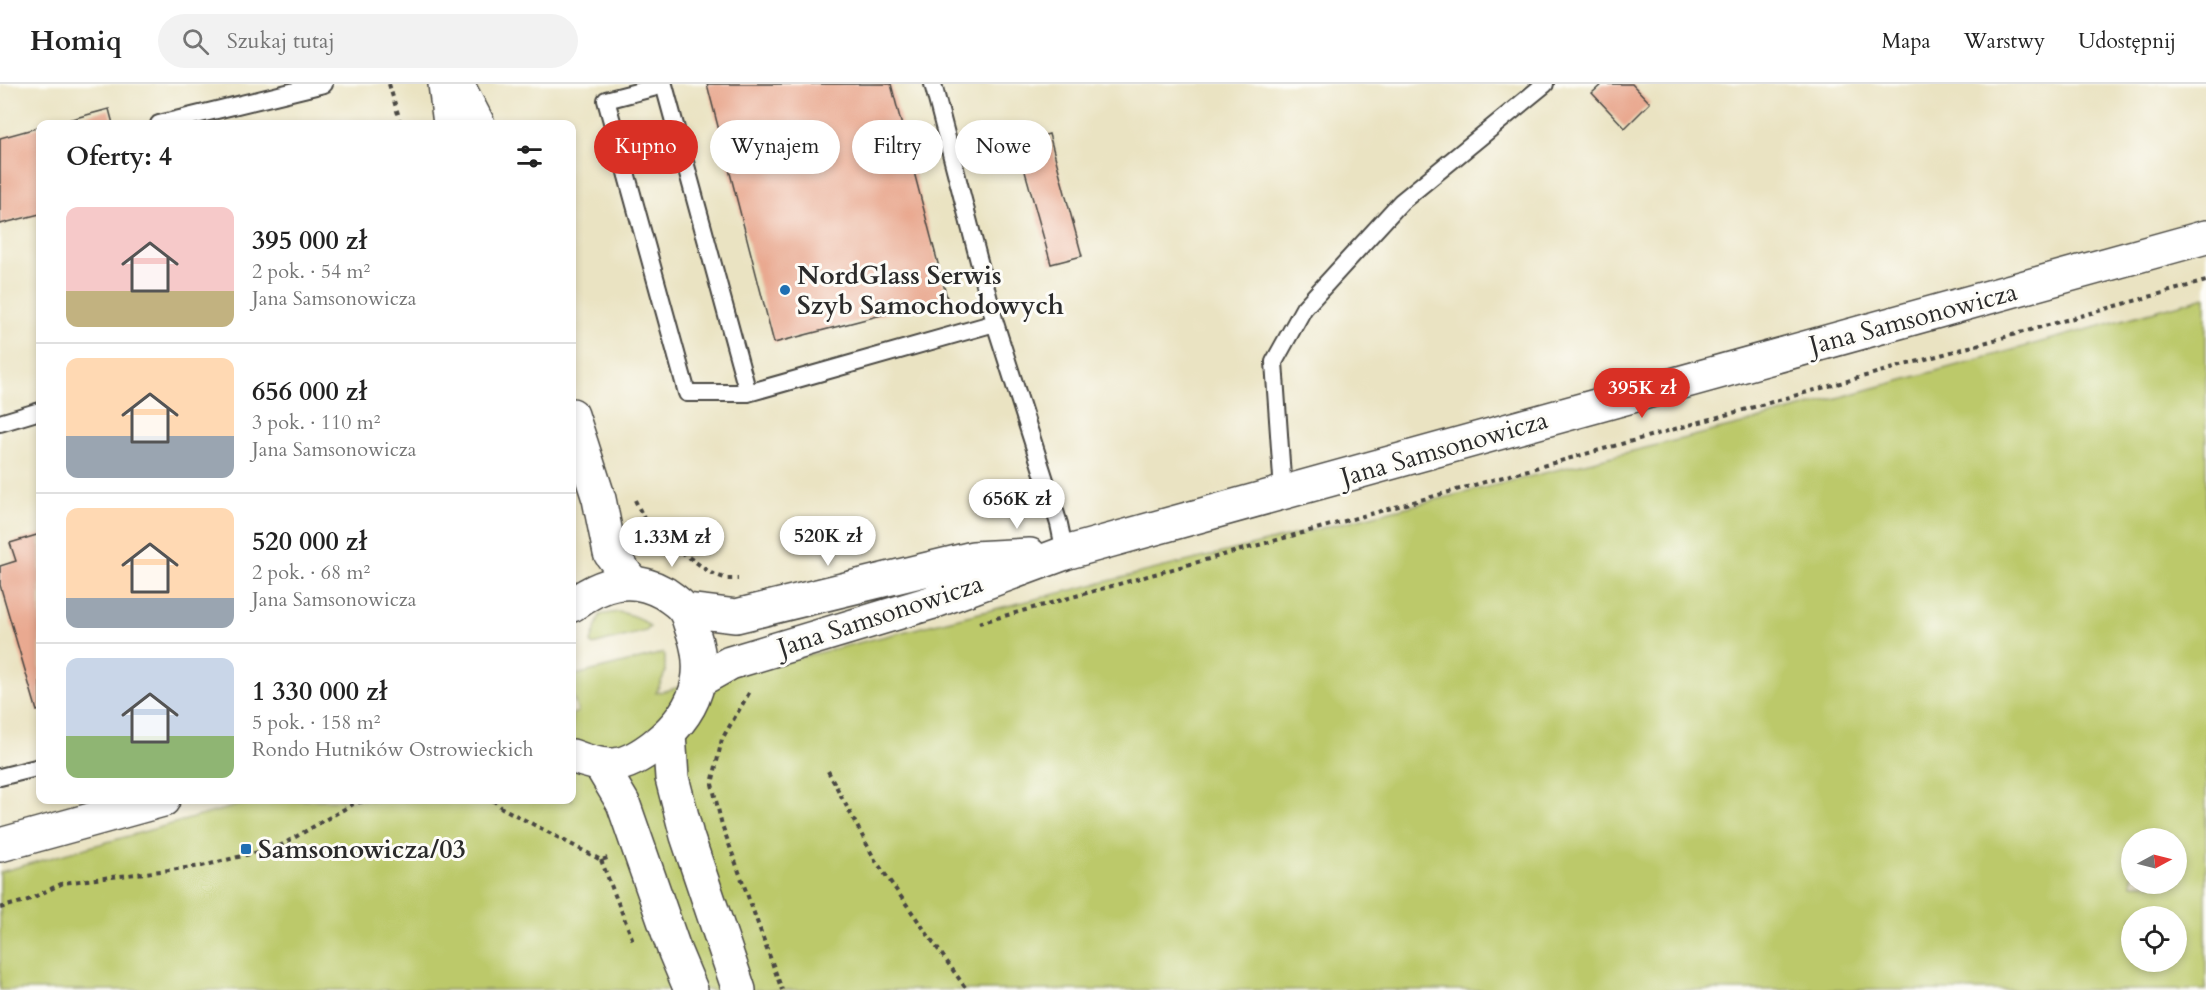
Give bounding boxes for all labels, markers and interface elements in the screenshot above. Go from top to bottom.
search box [158,14,578,68]
text: Homiq [30,22,122,60]
icon: search [179,25,212,58]
text: Szukaj tutaj [227,26,335,56]
text: Mapa [1882,27,1931,56]
text: Warstwy [1964,27,2045,56]
text: Udostępnij [2078,27,2176,56]
chip: Kupno [594,120,698,174]
chip: Wynajem [710,120,840,174]
chip: Filtry [852,120,943,174]
chip: Nowe [955,120,1052,174]
text: Oferty: 4 [66,139,172,174]
icon: filters [513,140,546,173]
text: 395 000 zł [252,223,367,258]
icon: home [114,231,186,303]
text: 2 pok. · 54 m² [252,258,370,285]
place label: NordGlass Serwis Szyb Samochodowych [797,258,1064,323]
street label: Jana Samsonowicza [1802,274,2021,364]
marker: NordGlass Serwis Szyb Samochodowych [778,283,792,297]
text: Jana Samsonowicza [252,285,416,312]
pin: 395K zł [1587,368,1697,419]
text: 656 000 zł [252,374,367,409]
text: 395K zł [1608,374,1676,401]
icon: home [114,382,186,454]
street label: Jana Samsonowicza [1333,402,1552,496]
text: 3 pok. · 110 m² [252,409,380,436]
text: Jana Samsonowicza [252,436,416,463]
pin: 656K zł [962,479,1072,530]
text: 656K zł [983,485,1051,512]
pin: 520K zł [773,516,883,567]
pin: 1.33M zł [610,517,734,568]
text: 520K zł [794,522,862,549]
text: 1.33M zł [633,523,711,550]
text: 520 000 zł [252,524,367,559]
icon: home [114,532,186,604]
text: 2 pok. · 68 m² [252,559,370,586]
street label: Jana Samsonowicza [769,566,987,666]
text: Jana Samsonowicza [252,586,416,613]
text: 1 330 000 zł [252,674,387,709]
icon: home [114,682,186,754]
text: 5 pok. · 158 m² [252,709,380,736]
text: Rondo Hutników Ostrowieckich [252,736,533,763]
north arrow [2121,828,2187,894]
map controls [2121,828,2187,972]
place label: Samsonowicza/03 [258,832,466,867]
marker: Samsonowicza/03 [239,842,253,856]
button: locate [2121,906,2187,972]

